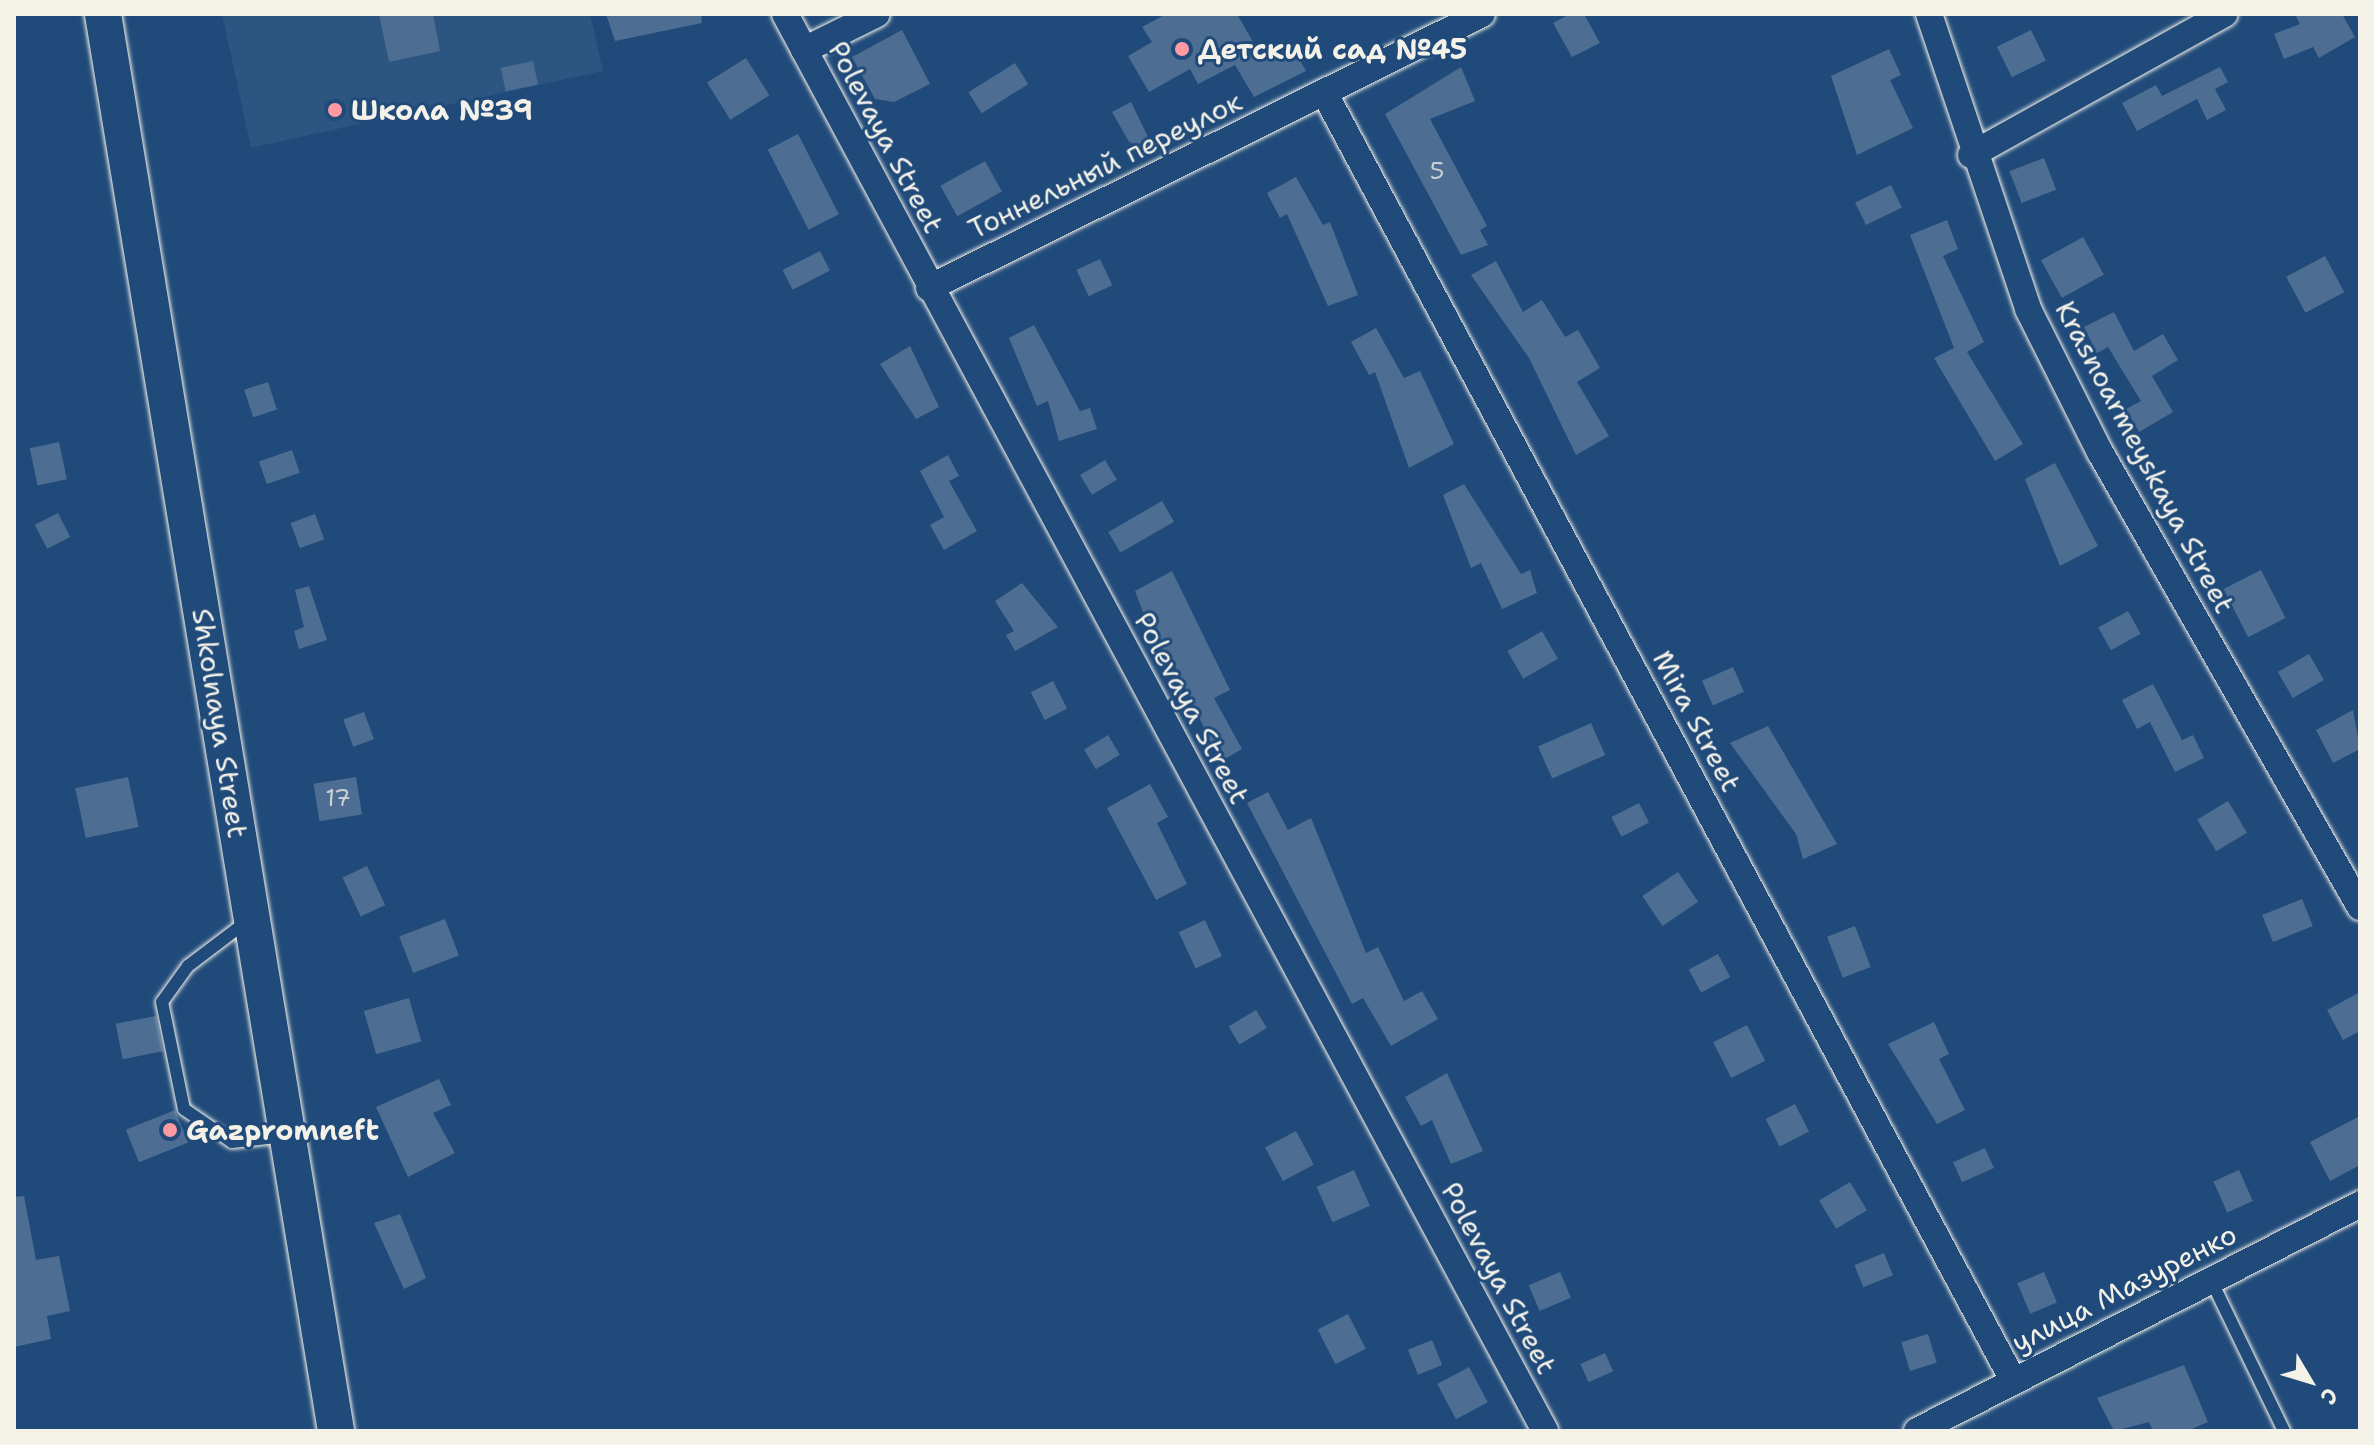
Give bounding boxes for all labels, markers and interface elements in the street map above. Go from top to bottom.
place label: Детский сад №45 [1198,32,1467,66]
street label: Polevaya Street [821,35,951,239]
marker: Детский сад №45 [1173,40,1191,58]
street label: Тоннельный переулок [963,84,1247,246]
place label: Школа №39 [351,93,533,127]
marker: Школа №39 [326,101,344,119]
house number: 5 [1430,158,1444,186]
street label: Krasnoarmeyskaya Street [2048,295,2242,619]
street label: Shkolnaya Street [185,606,255,840]
street label: Polevaya Street [1127,606,1257,810]
street label: Mira Street [1646,645,1748,797]
house number: 17 [325,785,351,813]
place label: Gazpromneft [186,1113,379,1147]
marker: Gazpromneft [161,1121,179,1139]
street label: Polevaya Street [1434,1176,1564,1380]
street label: улица Мазуренко [2006,1217,2242,1359]
north arrow [2270,1341,2350,1421]
text: С [2314,1382,2345,1410]

